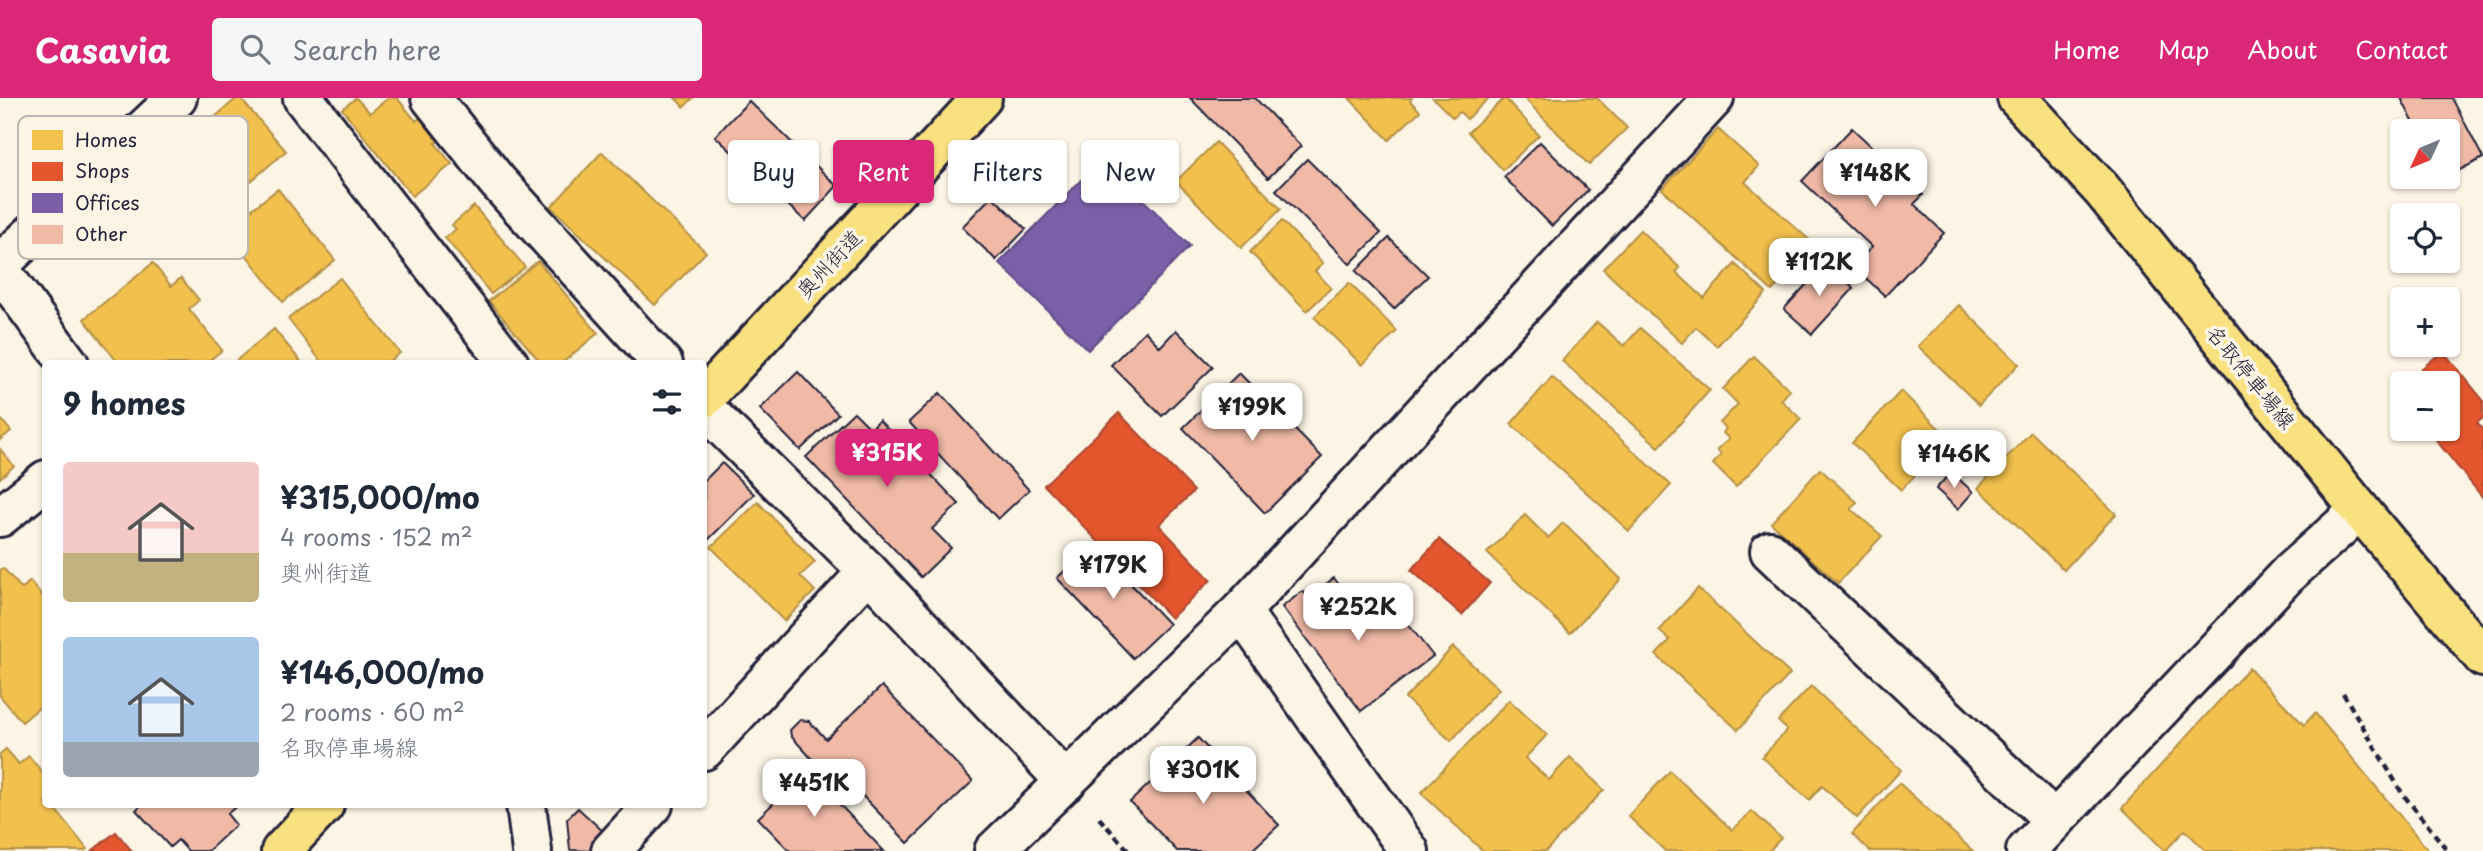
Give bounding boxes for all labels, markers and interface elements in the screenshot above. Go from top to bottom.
search box [212,18,702,81]
text: Casavia [35,24,170,74]
icon: search [236,30,274,68]
text: Search here [292,30,441,69]
text: Home [2053,31,2120,67]
text: Map [2158,31,2209,67]
text: About [2247,31,2317,67]
text: Contact [2355,31,2448,67]
legend [18,116,248,259]
north arrow [2390,119,2460,189]
map controls [2390,119,2460,441]
text: Homes [75,125,137,153]
chip: Buy [728,140,819,203]
chip: Rent [833,140,934,203]
chip: Filters [948,140,1067,203]
chip: New [1081,140,1179,203]
pin: ¥148K [1826,150,1924,209]
text: ¥148K [1839,154,1911,189]
text: Shops [75,156,129,184]
text: Offices [75,188,140,216]
button: locate [2390,203,2460,273]
text: Other [75,219,127,247]
street label: 奥州街道 [788,221,868,305]
pin: ¥112K [1770,238,1868,298]
text: ¥112K [1785,243,1853,278]
button: + [2390,287,2460,357]
street label: 名取停車場線 [2200,317,2304,435]
button: − [2390,371,2460,441]
text: 9 homes [63,380,185,425]
icon: filters [648,383,686,421]
pin: ¥199K [1203,384,1301,443]
text: ¥199K [1218,388,1286,423]
pin: ¥315K [838,430,936,489]
pin: ¥146K [1905,430,2003,490]
text: ¥315K [851,434,923,469]
text: ¥146K [1917,435,1991,470]
text: ¥315,000/mo [280,474,480,519]
icon: home [119,490,203,574]
text: 4 rooms · 152 m² [280,519,473,554]
pin: ¥179K [1064,542,1162,601]
text: ¥179K [1079,546,1147,581]
text: 奥州街道 [280,554,372,589]
pin: ¥252K [1309,584,1407,643]
text: ¥252K [1319,588,1397,623]
text: ¥146,000/mo [280,649,484,694]
icon: home [119,665,203,749]
text: 2 rooms · 60 m² [280,694,465,729]
text: 名取停車場線 [280,729,418,764]
pin: ¥301K [1154,746,1252,806]
text: ¥301K [1166,751,1240,786]
pin: ¥451K [765,760,863,819]
text: ¥451K [778,764,850,799]

